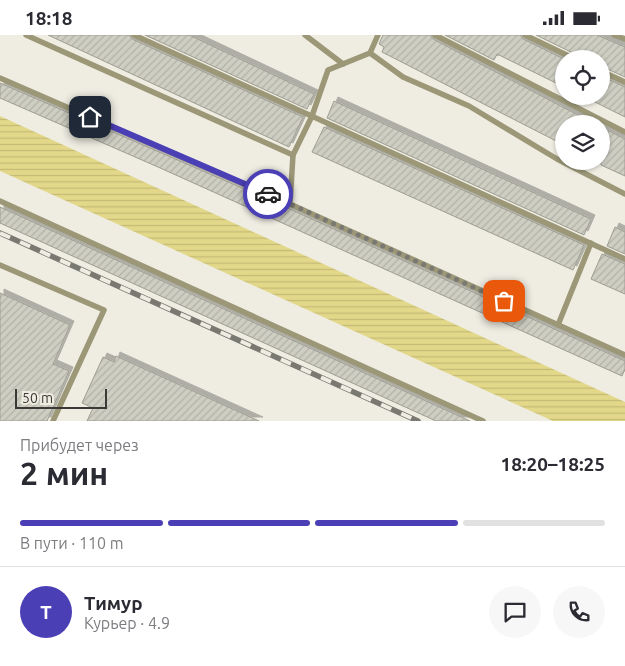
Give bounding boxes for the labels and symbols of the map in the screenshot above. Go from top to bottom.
pin [69,96,111,138]
courier [243,169,293,219]
pin [483,280,525,322]
scale bar [15,386,108,409]

